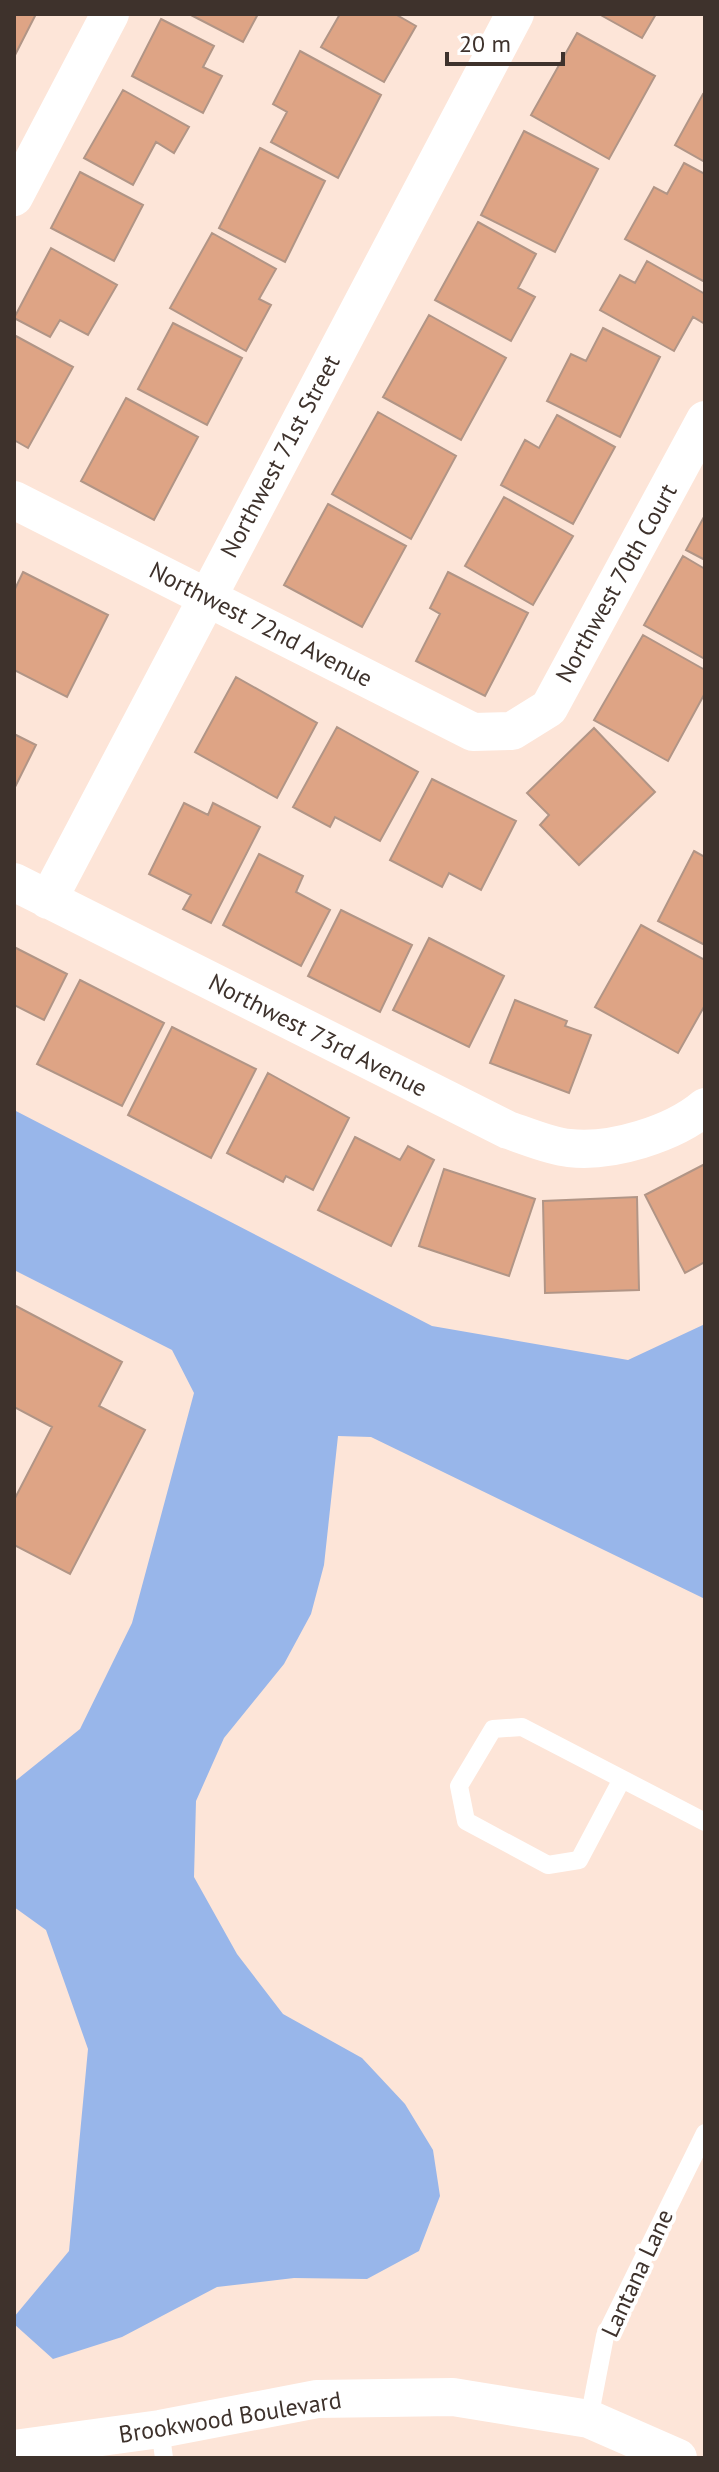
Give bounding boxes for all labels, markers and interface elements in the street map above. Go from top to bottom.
scale bar [447,16,563,66]
text: 20 m [459,28,511,59]
street label: Northwest 71st Street [213,349,347,563]
street label: Northwest 70th Court [548,478,684,688]
street label: Northwest 72nd Avenue [144,554,378,694]
street label: Northwest 73rd Avenue [204,966,432,1104]
street label: Lantana Lane [594,2204,680,2342]
street label: Brookwood Boulevard [117,2384,343,2450]

